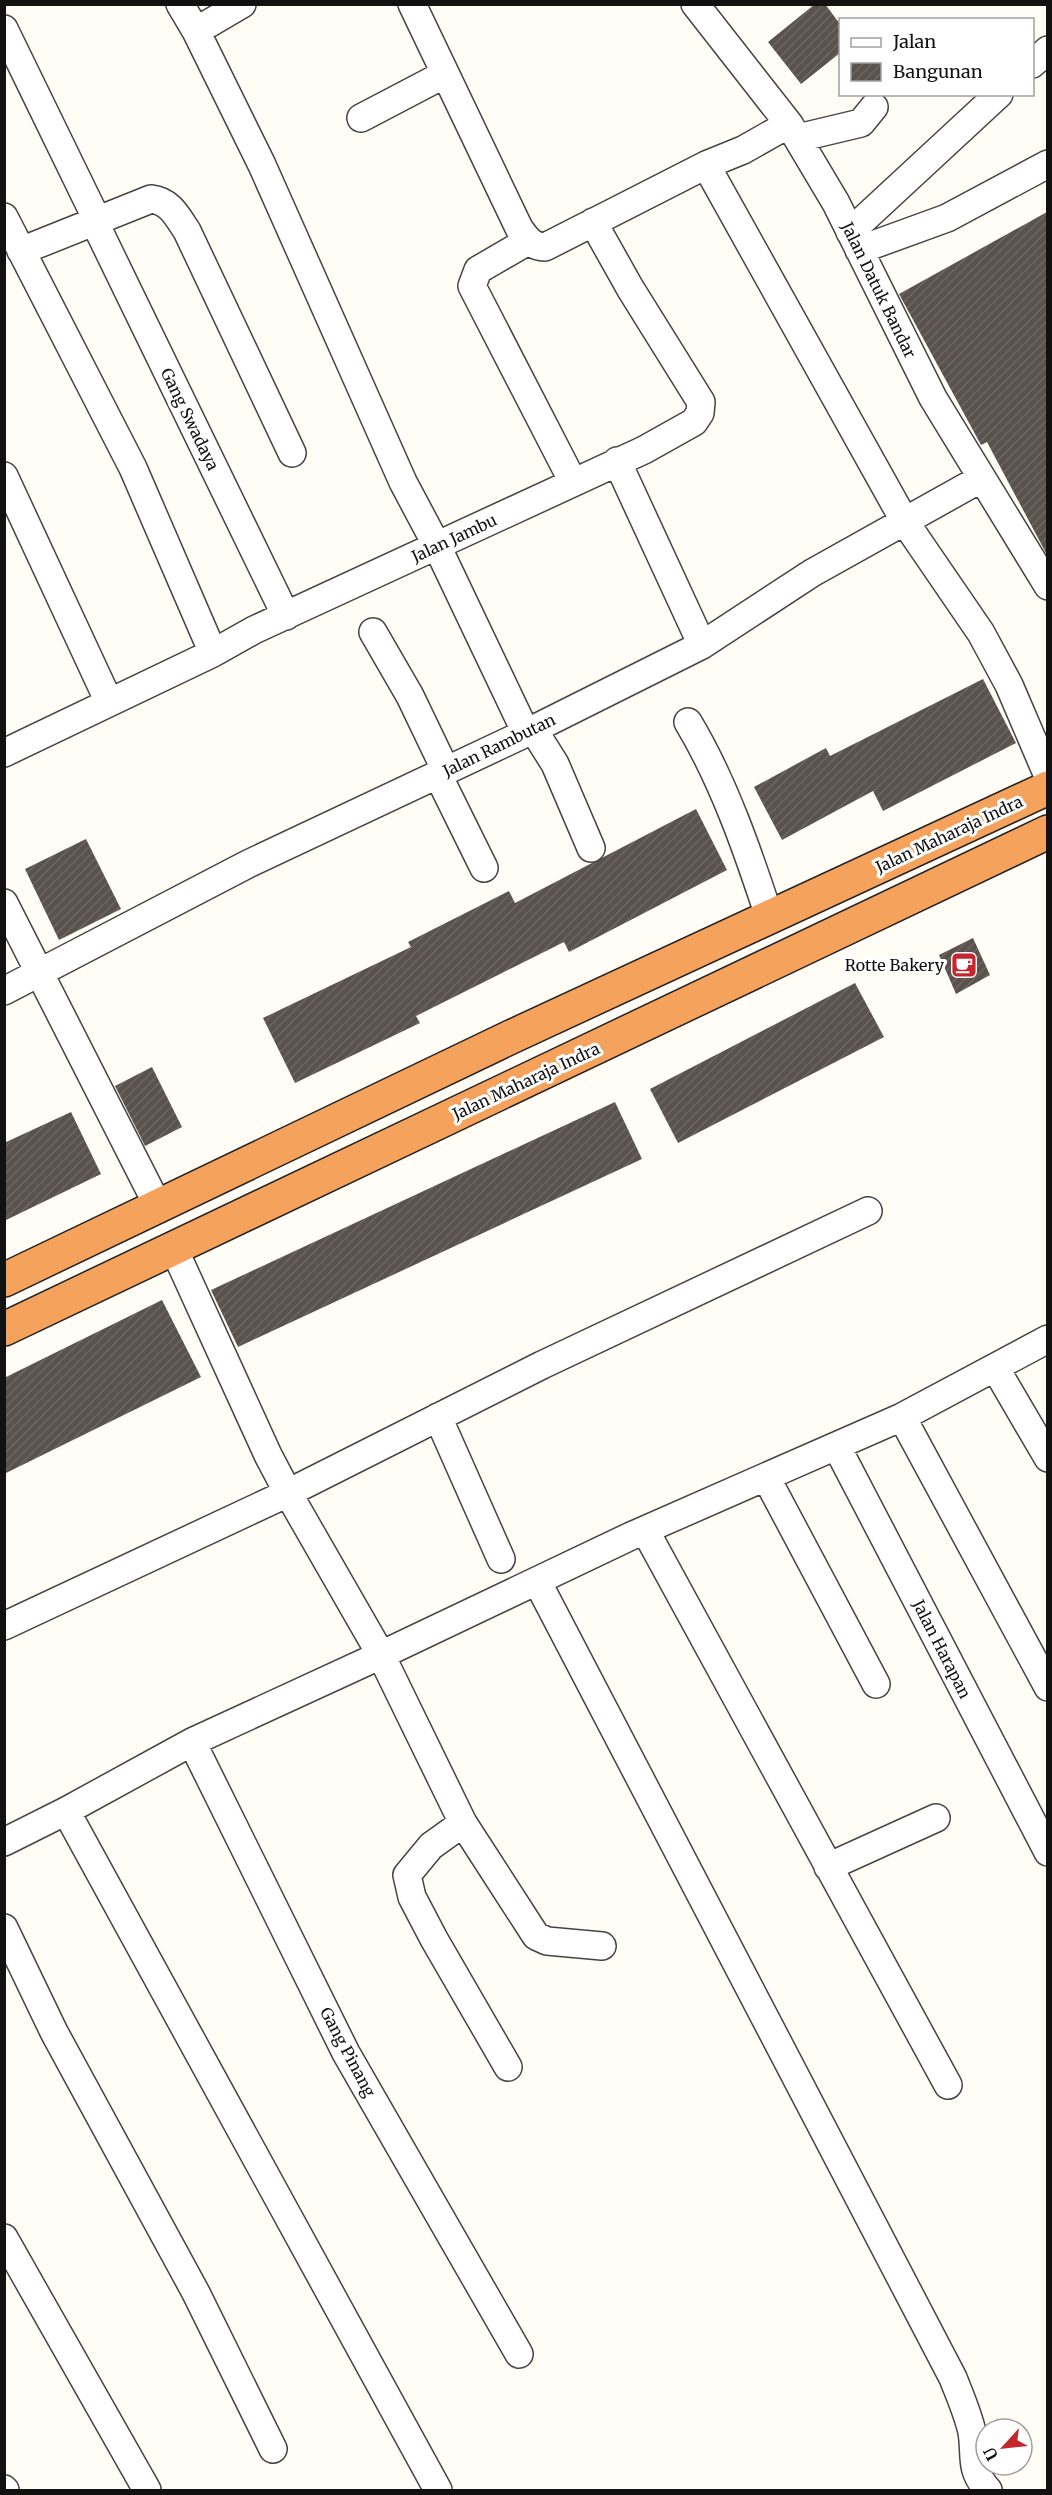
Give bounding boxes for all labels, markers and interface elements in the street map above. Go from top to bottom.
legend [839,18,1034,96]
text: Jalan [892,30,936,53]
text: Bangunan [893,60,983,83]
street label: Jalan Datuk Bandar [837,218,921,361]
street label: Gang Swadaya [157,365,224,474]
street label: Jalan Jambu [407,510,500,567]
street label: Jalan Rambutan [439,709,559,781]
street label: Jalan Maharaja Indra [871,791,1026,877]
cafe icon: Rotte Bakery [949,950,979,980]
place label: Rotte Bakery [845,955,945,975]
street label: Jalan Maharaja Indra [448,1038,603,1124]
street label: Jalan Harapan [908,1595,976,1702]
street label: Gang Pinang [316,2004,380,2101]
north arrow [974,2417,1034,2477]
text: U [979,2444,1002,2464]

